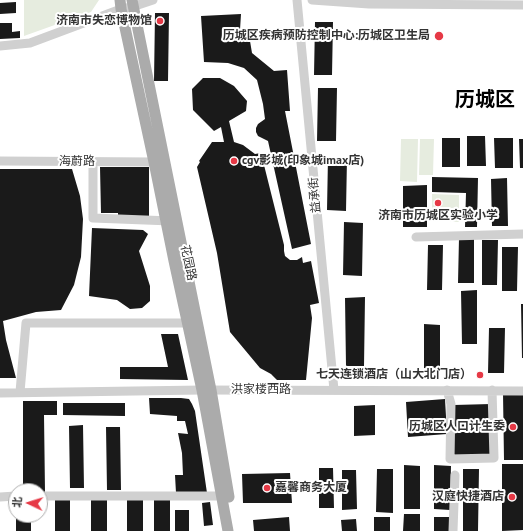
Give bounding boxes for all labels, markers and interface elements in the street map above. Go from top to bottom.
place label: 济南市失恋博物馆 [56,14,152,28]
marker: 济南市失恋博物馆 [155,16,165,26]
place label: 历城区疾病预防控制中心:历城区卫生局 [223,29,430,43]
marker: 历城区疾病预防控制中心:历城区卫生局 [433,30,445,42]
district label: 历城区 [455,88,515,112]
place label: cgv影城(印象城imax店) [242,154,364,168]
street label: 海蔚路 [59,155,95,169]
marker: cgv影城(印象城imax店) [229,156,239,166]
street label: 益承街 [306,176,324,214]
marker: 济南市历城区实验小学 [433,198,443,208]
place label: 济南市历城区实验小学 [378,209,498,223]
street label: 花园路 [177,244,199,282]
place label: 七天连锁酒店（山大北门店） [316,368,472,382]
marker: 七天连锁酒店（山大北门店） [475,370,485,380]
street label: 洪家楼西路 [231,383,291,397]
place label: 历城区人口计生委 [409,420,505,434]
marker: 历城区人口计生委 [508,422,518,432]
place label: 嘉馨商务大厦 [275,481,347,495]
north arrow [8,483,48,523]
marker: 嘉馨商务大厦 [262,483,272,493]
place label: 汉庭快捷酒店 [432,490,504,504]
marker: 汉庭快捷酒店 [507,492,517,502]
text: 北 [10,496,24,508]

